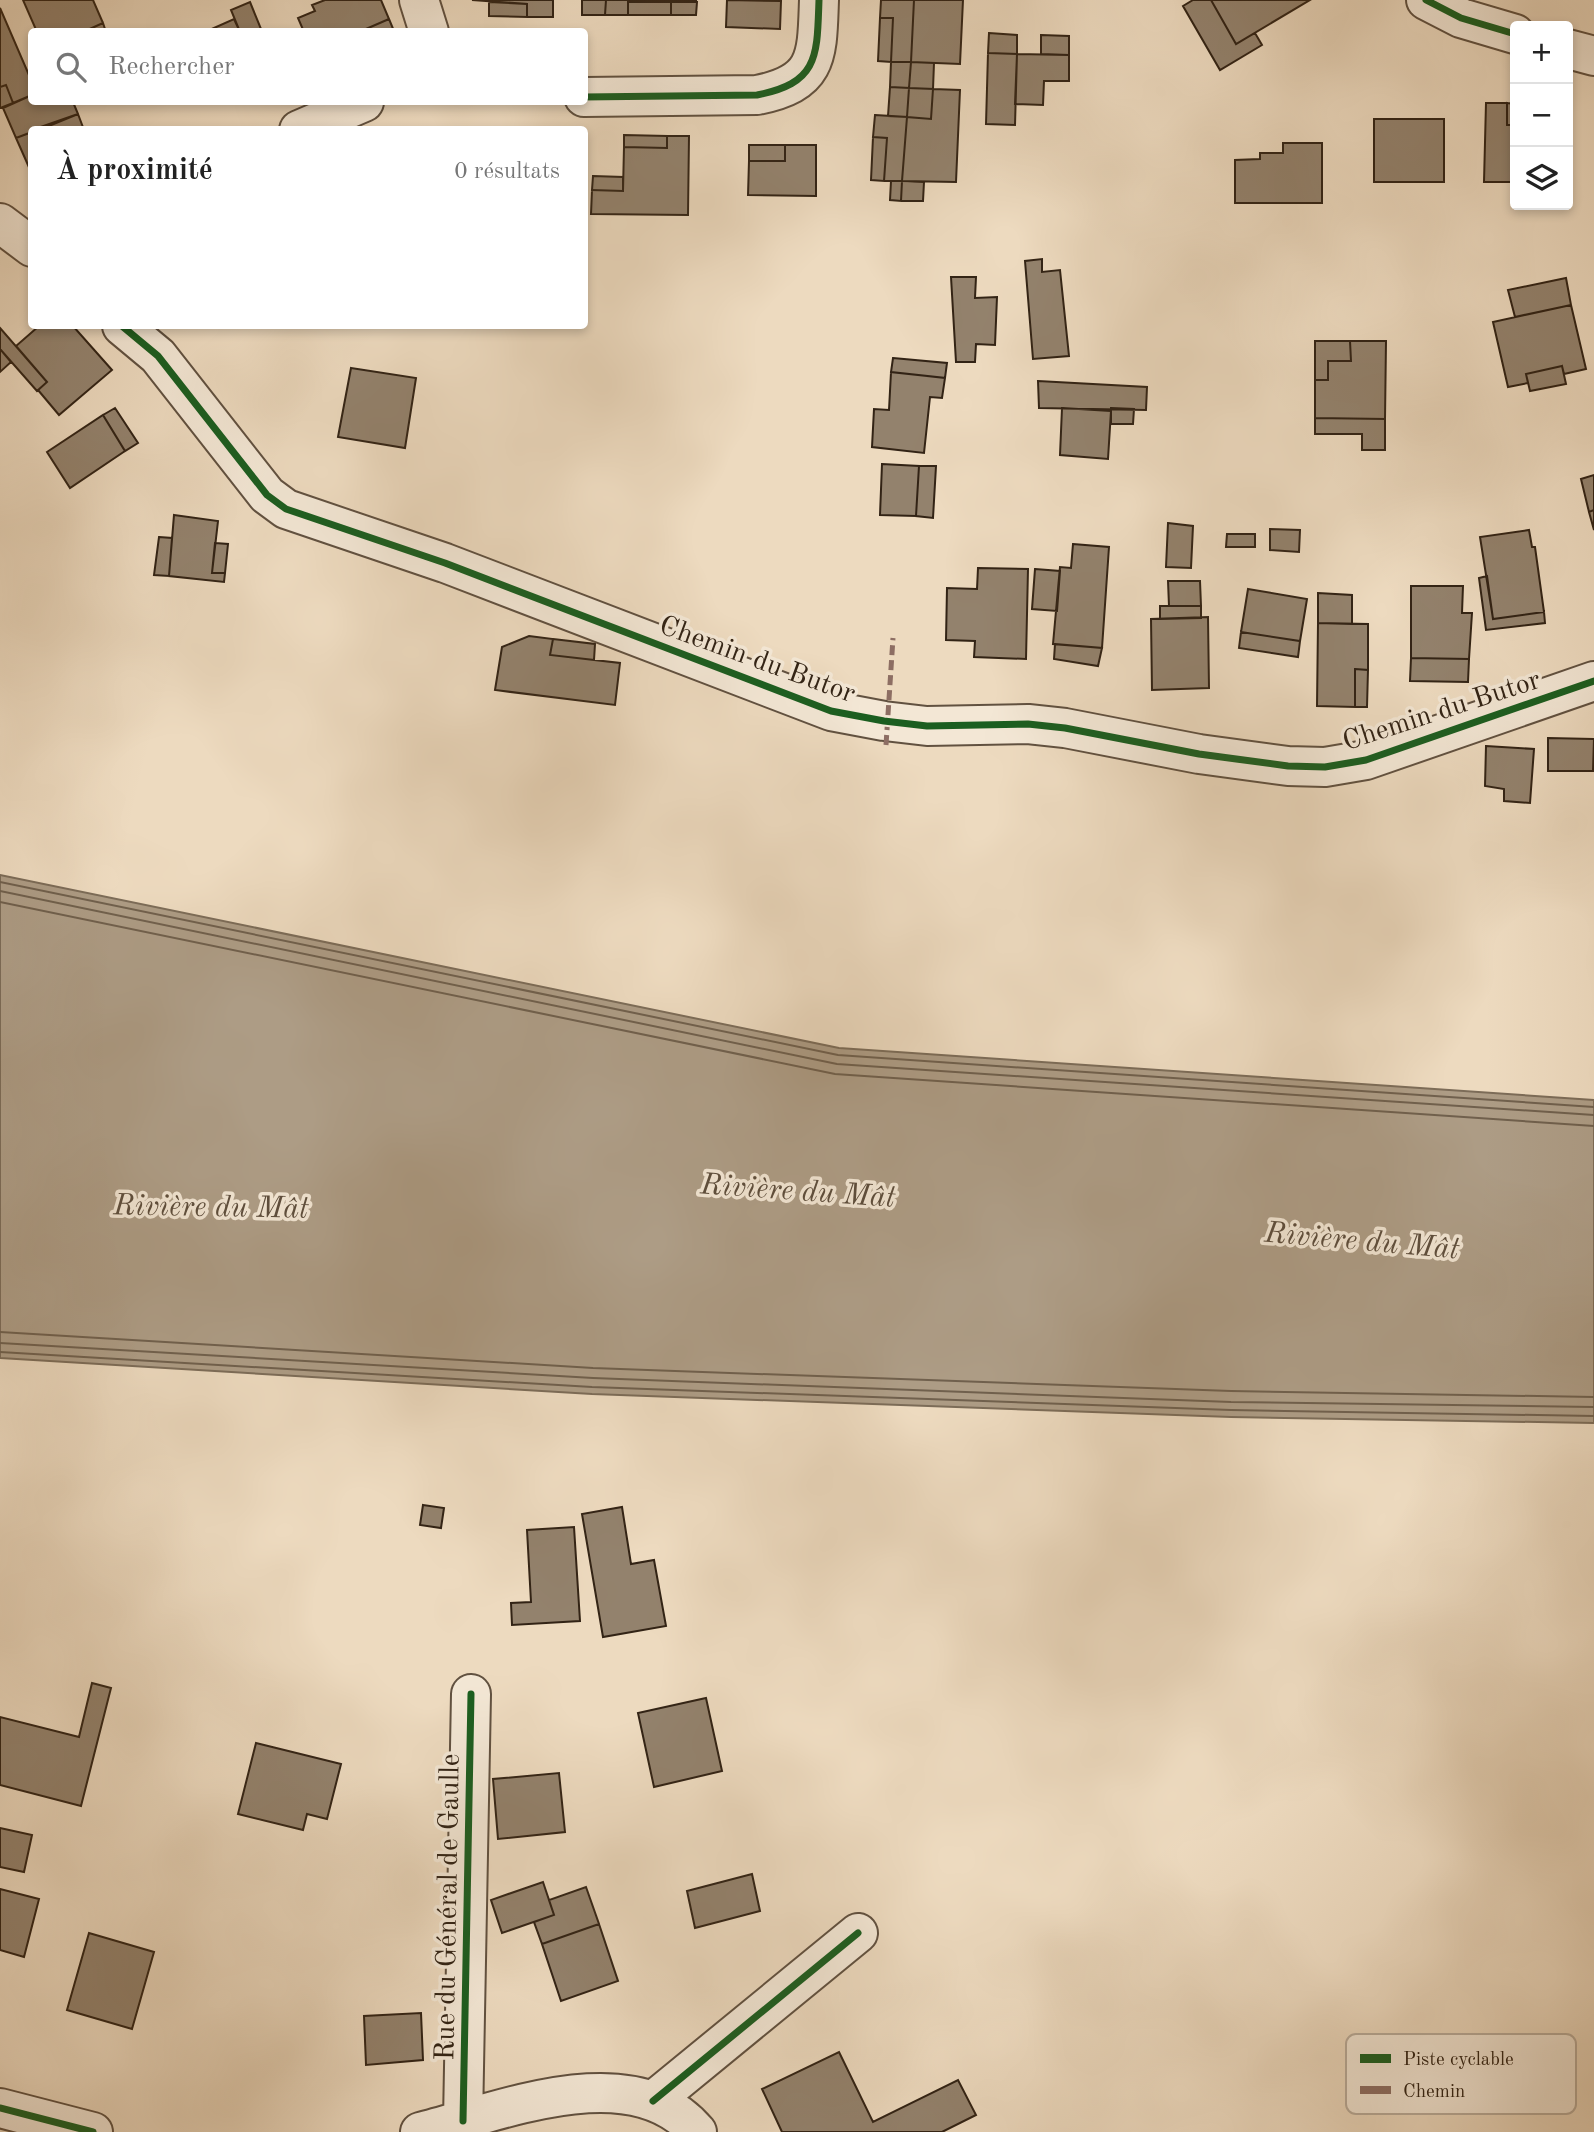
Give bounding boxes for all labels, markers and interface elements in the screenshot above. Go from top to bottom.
map controls [1510,21,1573,210]
button: + [1510,21,1573,84]
search box [28,28,588,105]
icon: search [52,48,90,86]
text: Rechercher [108,54,235,80]
button: − [1510,84,1573,147]
button: layers [1510,147,1573,210]
text: À proximité [56,156,213,186]
text: 0 résultats [454,160,560,183]
street label: Chemin du Butor [655,612,859,709]
street label: Chemin du Butor [1339,667,1544,757]
water label: Rivière du Mât [698,1170,897,1214]
water label: Rivière du Mât [112,1191,309,1225]
water label: Rivière du Mât [1262,1218,1461,1265]
street label: Rue du Général de Gaulle [432,1753,466,2061]
legend [1346,2034,1576,2114]
text: Piste cyclable [1403,2051,1514,2070]
text: Chemin [1403,2083,1465,2102]

